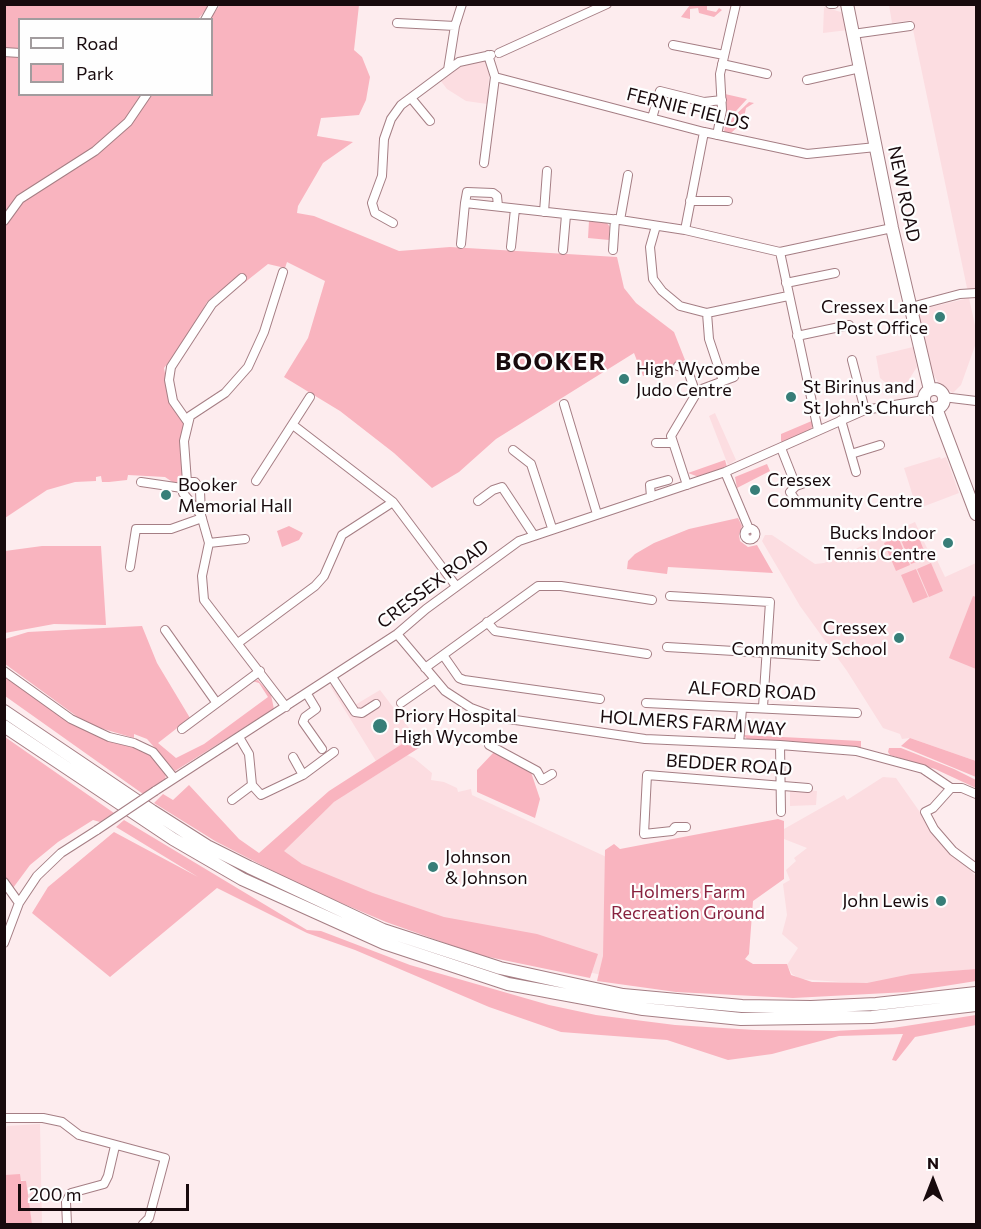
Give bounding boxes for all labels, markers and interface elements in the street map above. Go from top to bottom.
legend [18,18,213,96]
text: Road [76,32,118,54]
text: Park [76,62,114,84]
street label: FERNIE FIELDS [624,83,752,135]
street label: NEW ROAD [883,144,925,244]
place label: Cressex Lane Post Office [821,296,928,338]
marker: Cressex Lane Post Office [933,310,947,324]
district label: BOOKER [495,348,607,376]
place label: High Wycombe Judo Centre [636,358,760,400]
marker: High Wycombe Judo Centre [617,372,631,386]
place label: St Birinus and St John's Church [803,376,935,418]
marker: St Birinus and St John's Church [784,390,798,404]
place label: Cressex Community Centre [767,469,923,512]
place label: Booker Memorial Hall [178,474,292,516]
marker: Cressex Community Centre [748,483,762,497]
marker: Booker Memorial Hall [159,488,173,502]
place label: Bucks Indoor Tennis Centre [824,522,936,564]
street label: CRESSEX ROAD [373,535,493,633]
marker: Bucks Indoor Tennis Centre [941,536,955,550]
place label: Cressex Community School [732,617,887,660]
marker: Cressex Community School [892,631,906,645]
street label: ALFORD ROAD [687,677,817,705]
place label: Priory Hospital High Wycombe [394,705,518,748]
street label: HOLMERS FARM WAY [599,706,787,740]
marker: Priory Hospital High Wycombe [371,717,389,735]
street label: BEDDER ROAD [665,750,793,780]
place label: Johnson & Johnson [445,846,528,888]
marker: Johnson & Johnson [426,860,440,874]
park label: Holmers Farm Recreation Ground [611,881,765,924]
place label: John Lewis [842,890,929,912]
marker: John Lewis [934,894,948,908]
north arrow [903,1151,963,1211]
text: N [927,1153,939,1172]
scale bar [21,1172,192,1210]
text: 200 m [29,1183,82,1205]

